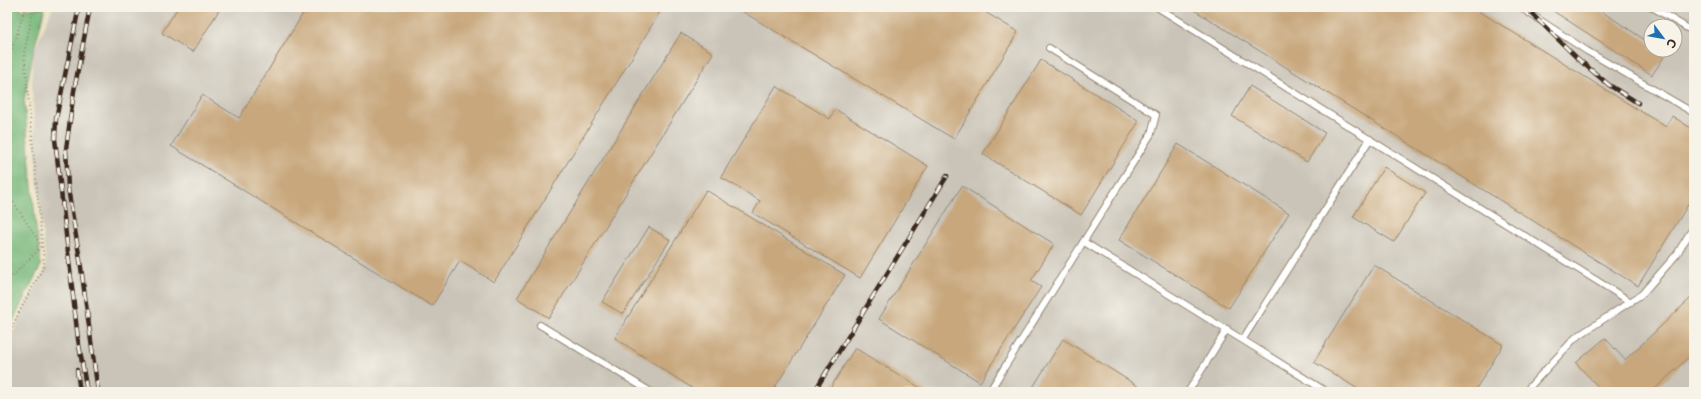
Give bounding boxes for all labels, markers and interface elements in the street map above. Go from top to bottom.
north arrow [1643,18,1683,58]
text: С [1663,36,1681,52]

